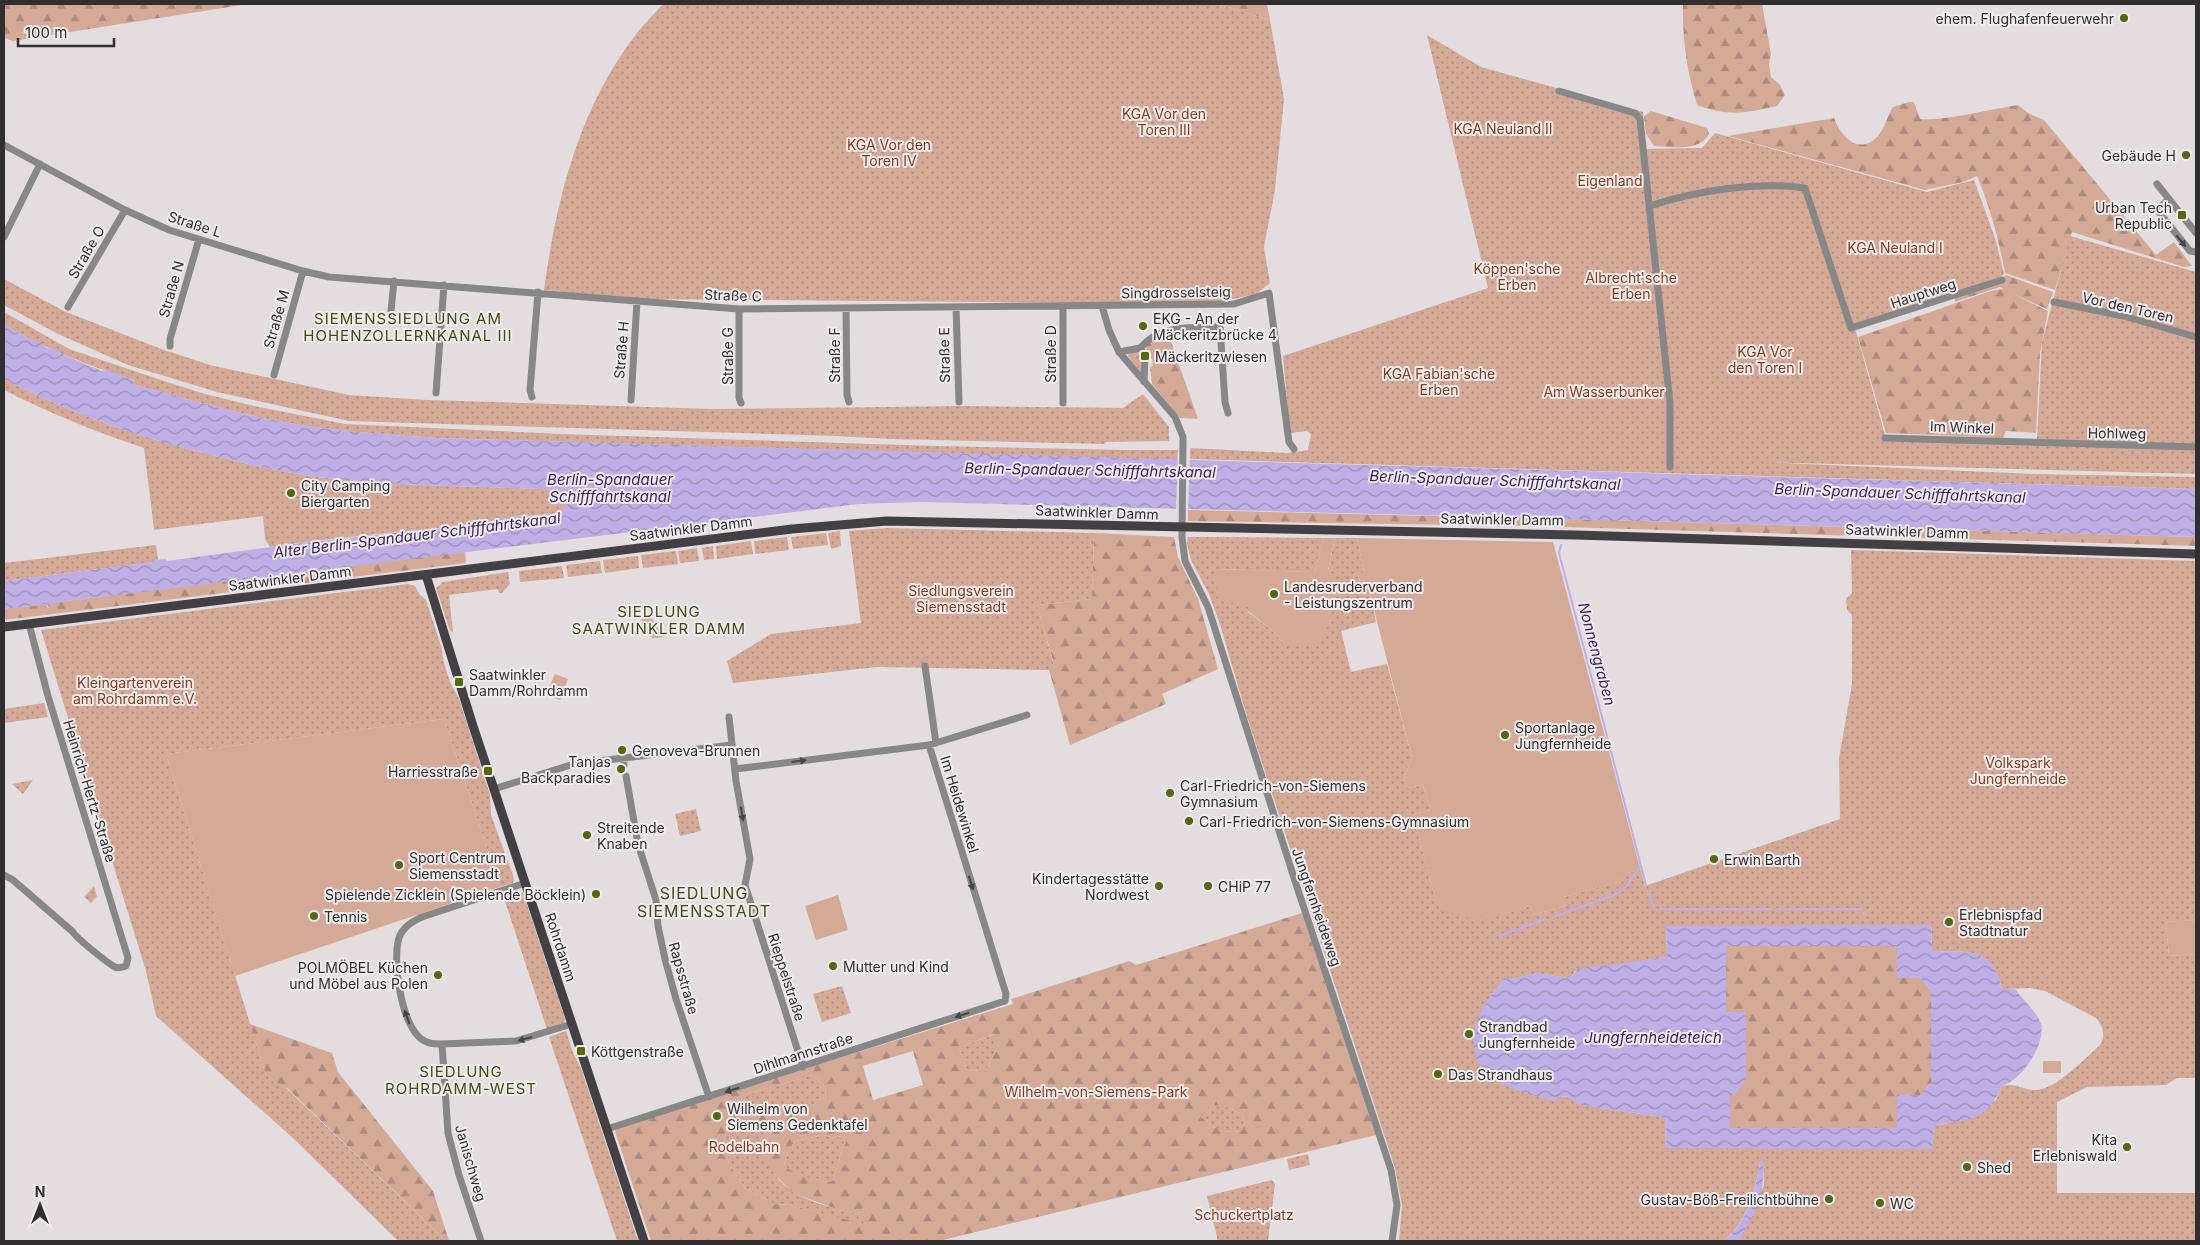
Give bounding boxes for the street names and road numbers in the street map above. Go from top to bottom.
street label: Straße L [166,207,224,241]
street label: Straße O [64,223,108,281]
street label: Straße N [155,259,187,319]
street label: Hauptweg [1888,274,1958,312]
street label: Singdrosselsteig [1121,283,1231,301]
street label: Straße C [704,285,762,305]
street label: Straße M [260,288,292,350]
street label: Vor den Toren [2081,288,2175,326]
street label: Straße H [610,320,632,380]
street label: Straße D [1042,325,1059,383]
street label: Straße G [719,327,736,385]
street label: Straße F [826,327,843,383]
street label: Straße E [935,327,953,383]
street label: Im Winkel [1930,417,1994,437]
street label: Hohlweg [2088,424,2146,442]
street label: Saatwinkler Damm [1035,501,1159,523]
street label: Saatwinkler Damm [1440,509,1564,529]
street label: Saatwinkler Damm [629,512,753,544]
street label: Saatwinkler Damm [1845,520,1969,542]
street label: Saatwinkler Damm [228,562,352,594]
street label: Heinrich-Hertz-Straße [60,718,120,864]
street label: Im Heidewinkel [937,753,983,855]
street label: Jungfernheideweg [1289,846,1345,968]
street label: Rohrdamm [542,910,580,984]
street label: Rieppelstraße [765,931,809,1023]
street label: Rapsstraße [666,940,702,1016]
street label: Dihlmannstraße [751,1029,855,1077]
street label: Janischweg [452,1123,490,1203]

